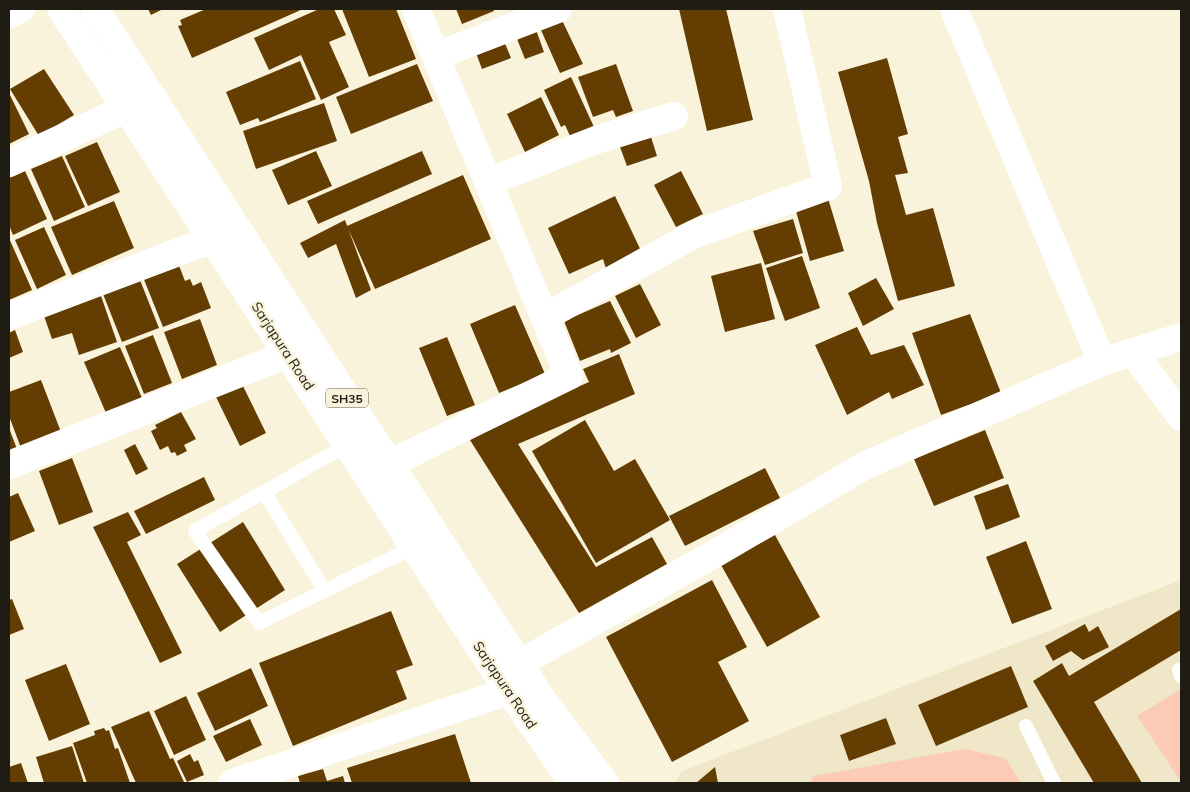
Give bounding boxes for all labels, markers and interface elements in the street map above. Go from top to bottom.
street label: Sarjapura Road [248,298,318,394]
road number: SH35 [326,388,368,408]
street label: Sarjapura Road [469,638,541,732]

